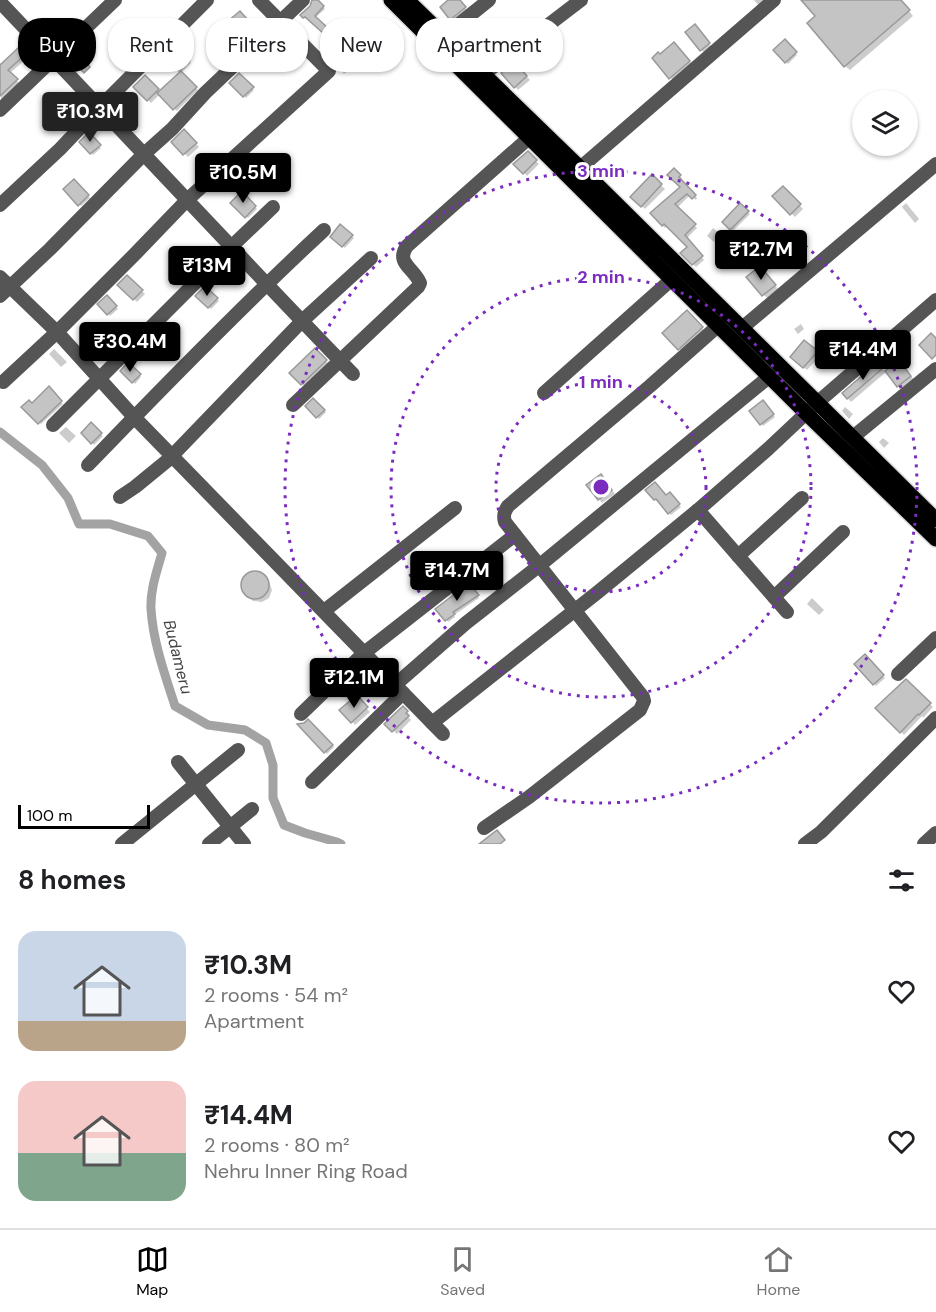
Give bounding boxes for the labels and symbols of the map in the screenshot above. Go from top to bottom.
pin: ₹10.3M [41,92,139,143]
pin: ₹10.5M [194,153,292,204]
text: 3 min [577,159,625,183]
pin: ₹12.7M [712,230,810,281]
pin: ₹13M [171,246,243,297]
text: 2 min [577,265,625,289]
pin: ₹30.4M [81,322,179,373]
pin: ₹14.4M [814,330,912,381]
text: 1 min [579,370,623,394]
centre of rings [591,477,611,497]
pin: ₹14.7M [408,551,506,602]
water label: Budameru [159,618,197,696]
pin: ₹12.1M [305,658,403,709]
scale bar [18,802,150,830]

